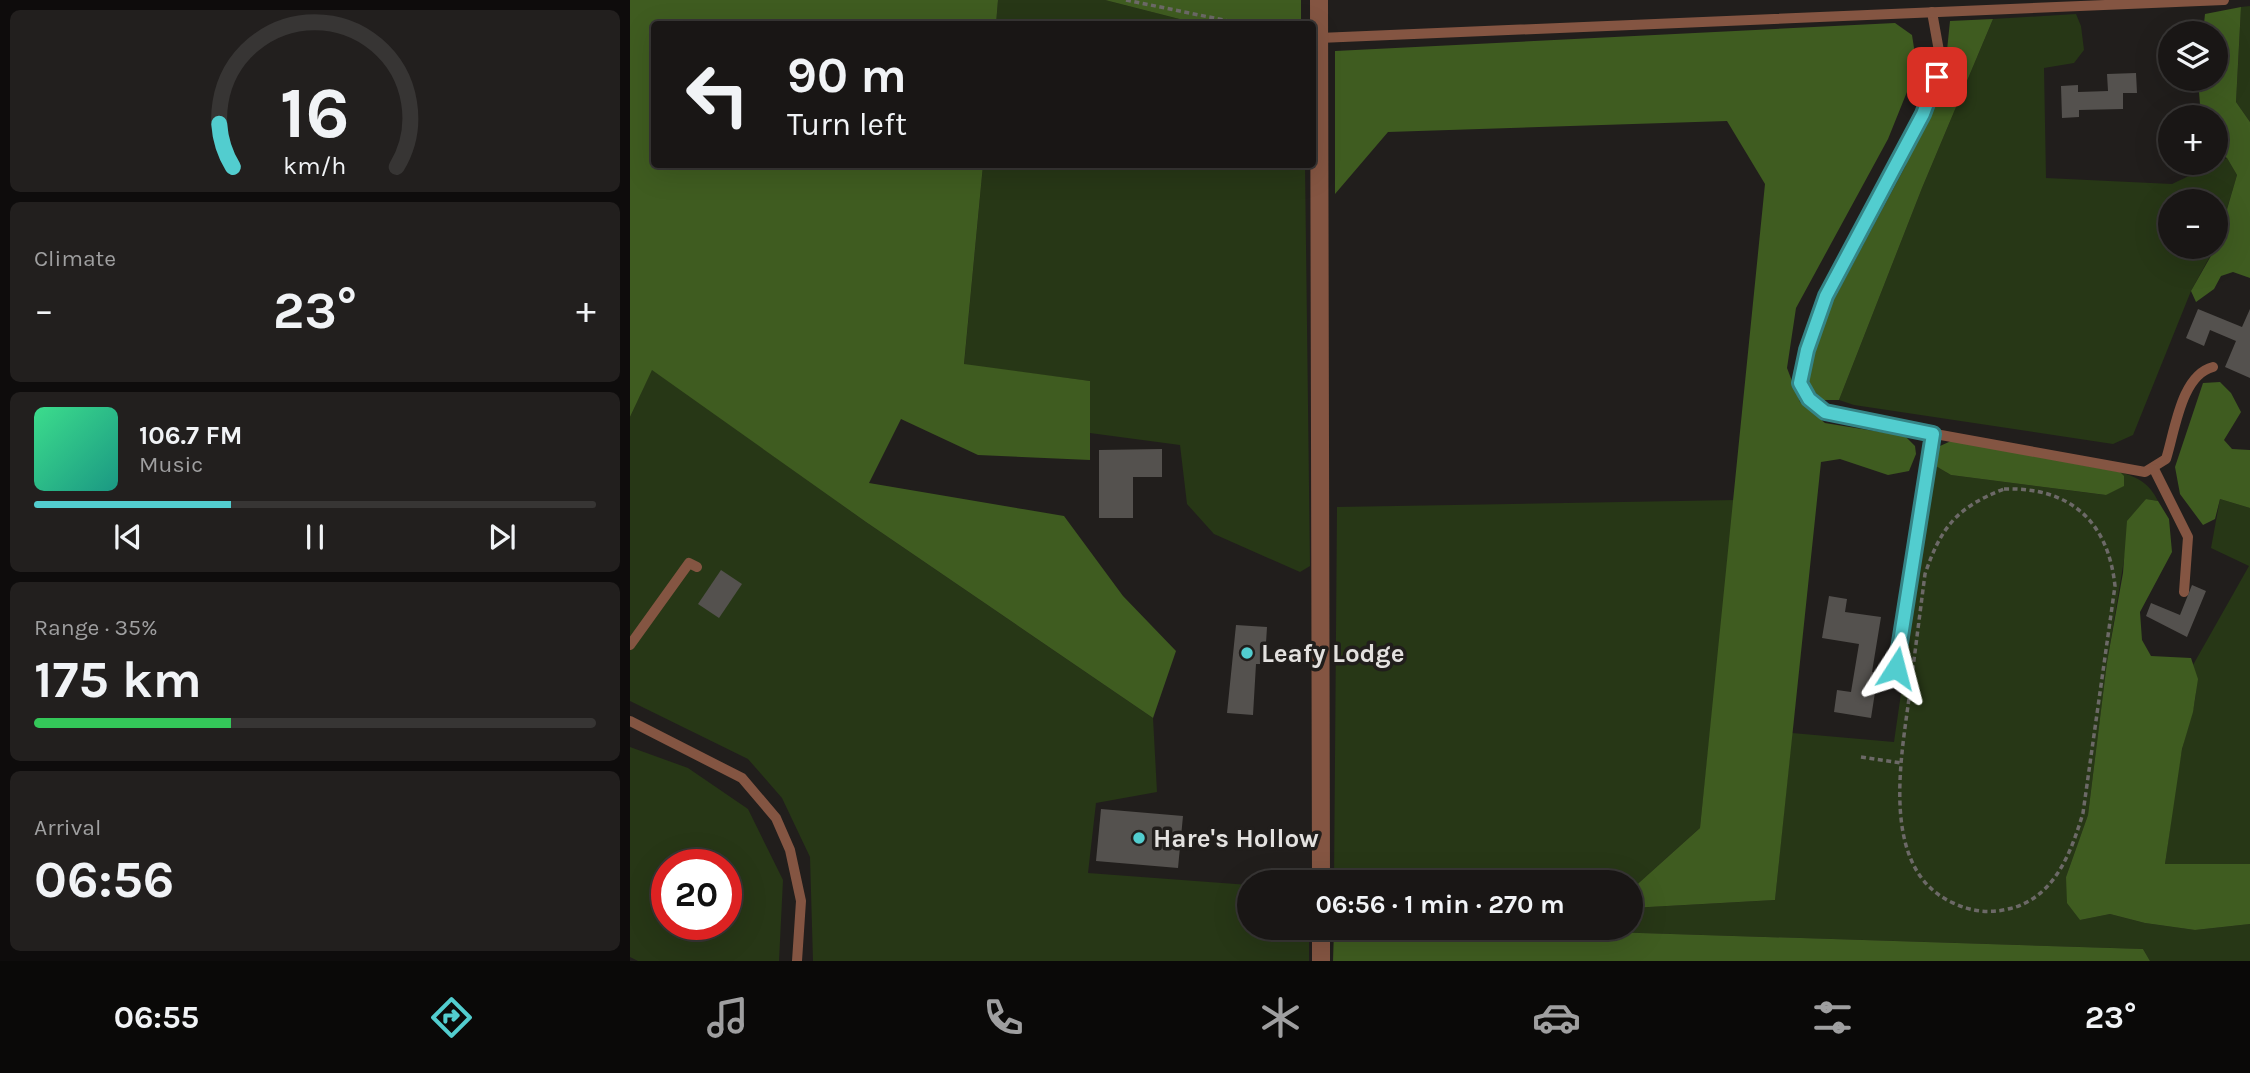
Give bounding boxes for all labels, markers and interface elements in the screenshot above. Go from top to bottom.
map controls [2158,21,2228,259]
button: layers [2158,21,2228,91]
text: 90 m [787,47,907,104]
pin [1907,47,1967,107]
icon: left [672,49,763,140]
icon: arrive [1918,58,1956,96]
text: 16 [280,70,350,155]
button: + [2158,105,2228,175]
text: Turn left [787,106,907,143]
text: km/h [283,151,347,180]
button: − [2158,189,2228,259]
text: Climate [34,245,116,272]
text: 23° [273,280,357,341]
text: − [34,288,54,333]
text: + [576,288,596,333]
text: 106.7 FM [139,420,243,451]
text: Music [139,451,203,478]
icon: previous [109,518,147,556]
icon: pause [296,518,334,556]
icon: next [483,518,521,556]
text: Range · 35% [34,614,158,641]
position arrow [1859,631,1933,705]
place label: Leafy Lodge [1261,638,1405,669]
marker: Leafy Lodge [1239,645,1255,661]
text: 175 km [34,649,202,710]
text: Arrival [34,814,101,841]
place label: Hare's Hollow [1153,823,1319,854]
marker: Hare's Hollow [1131,830,1147,846]
text: 06:56 [34,849,174,910]
speed limit sign: 20 [651,849,742,940]
text: 06:56 · 1 min · 270 m [1315,889,1565,920]
icon: directions [427,993,476,1042]
icon: music [703,993,752,1042]
icon: phone [979,993,1028,1042]
icon: climate [1256,993,1305,1042]
icon: car [1532,993,1581,1042]
icon: filters [1808,993,1857,1042]
text: 06:55 [114,999,199,1036]
text: 23° [2085,999,2136,1036]

